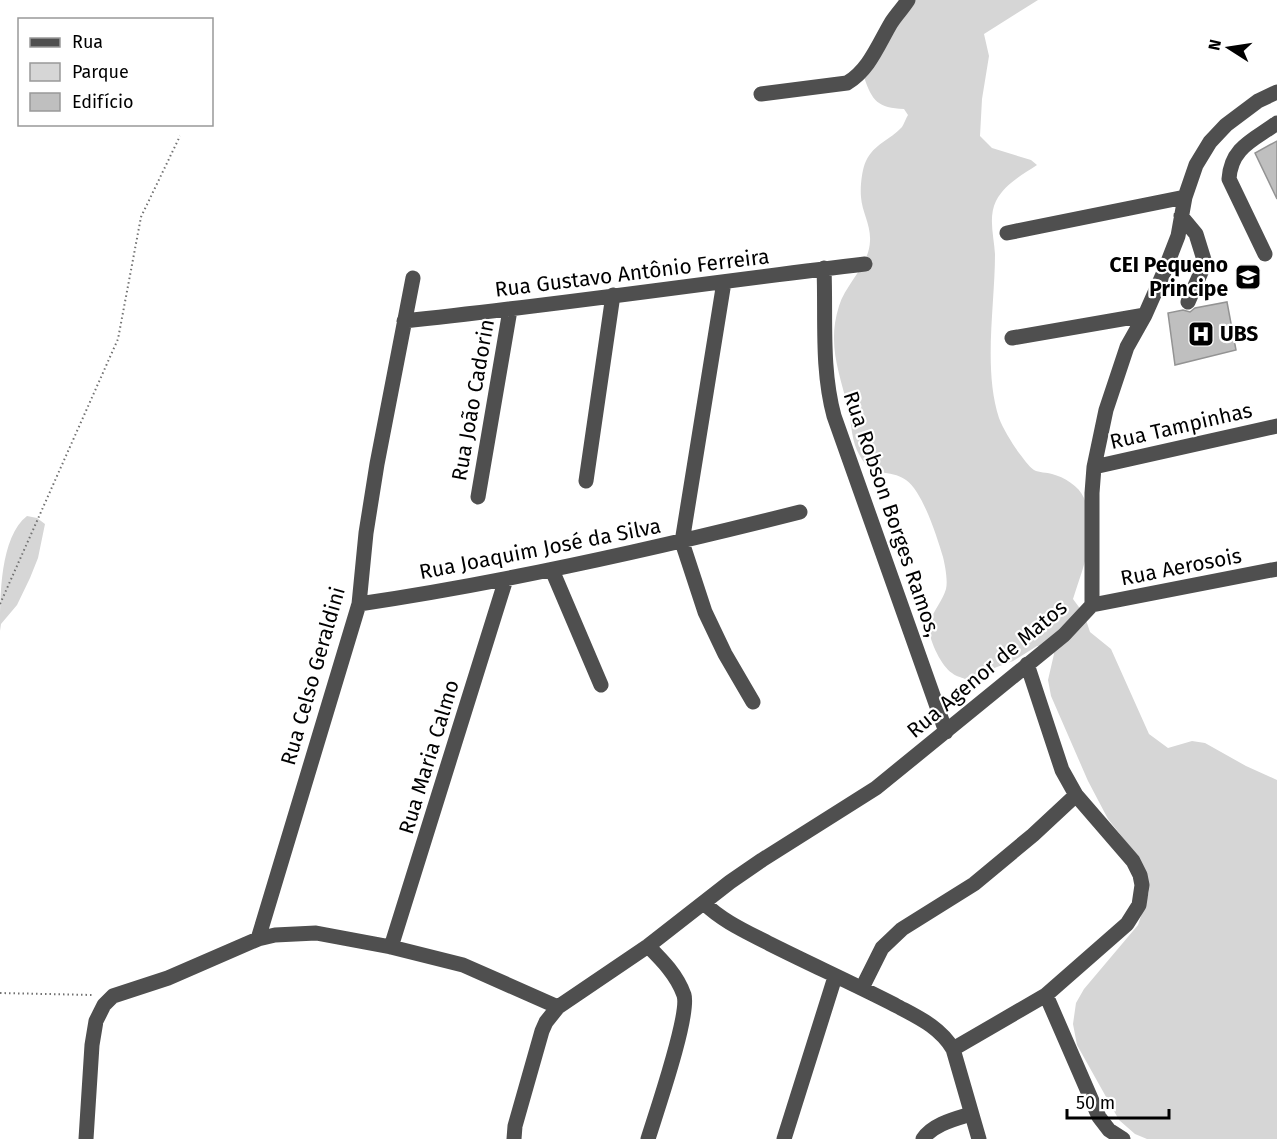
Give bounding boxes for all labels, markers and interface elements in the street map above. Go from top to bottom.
legend [18,18,213,126]
north arrow [1199,18,1259,78]
text: Rua [72,31,103,53]
text: N [1204,38,1225,52]
text: Parque [72,61,129,83]
text: Edifício [72,91,134,113]
street label: Rua Gustavo Antônio Ferreira [493,243,771,303]
place label: CEI Pequeno Principe [1110,252,1228,302]
school or university icon: CEI Pequeno Principe [1233,262,1263,292]
street label: Rua João Cadorin [446,317,500,483]
hospital icon: UBS [1186,319,1216,349]
place label: UBS [1220,321,1258,347]
street label: Rua Robson Borges Ramos, [838,388,946,640]
street label: Rua Tampinhas [1107,397,1255,455]
street label: Rua Joaquim José da Silva [417,513,663,585]
street label: Rua Aerosois [1118,542,1244,591]
street label: Rua Celso Geraldini [275,584,351,768]
street label: Rua Agenor de Matos [902,594,1072,744]
street label: Rua Maria Calmo [393,677,465,837]
scale bar [1067,1082,1169,1120]
text: 50 m [1076,1092,1115,1114]

